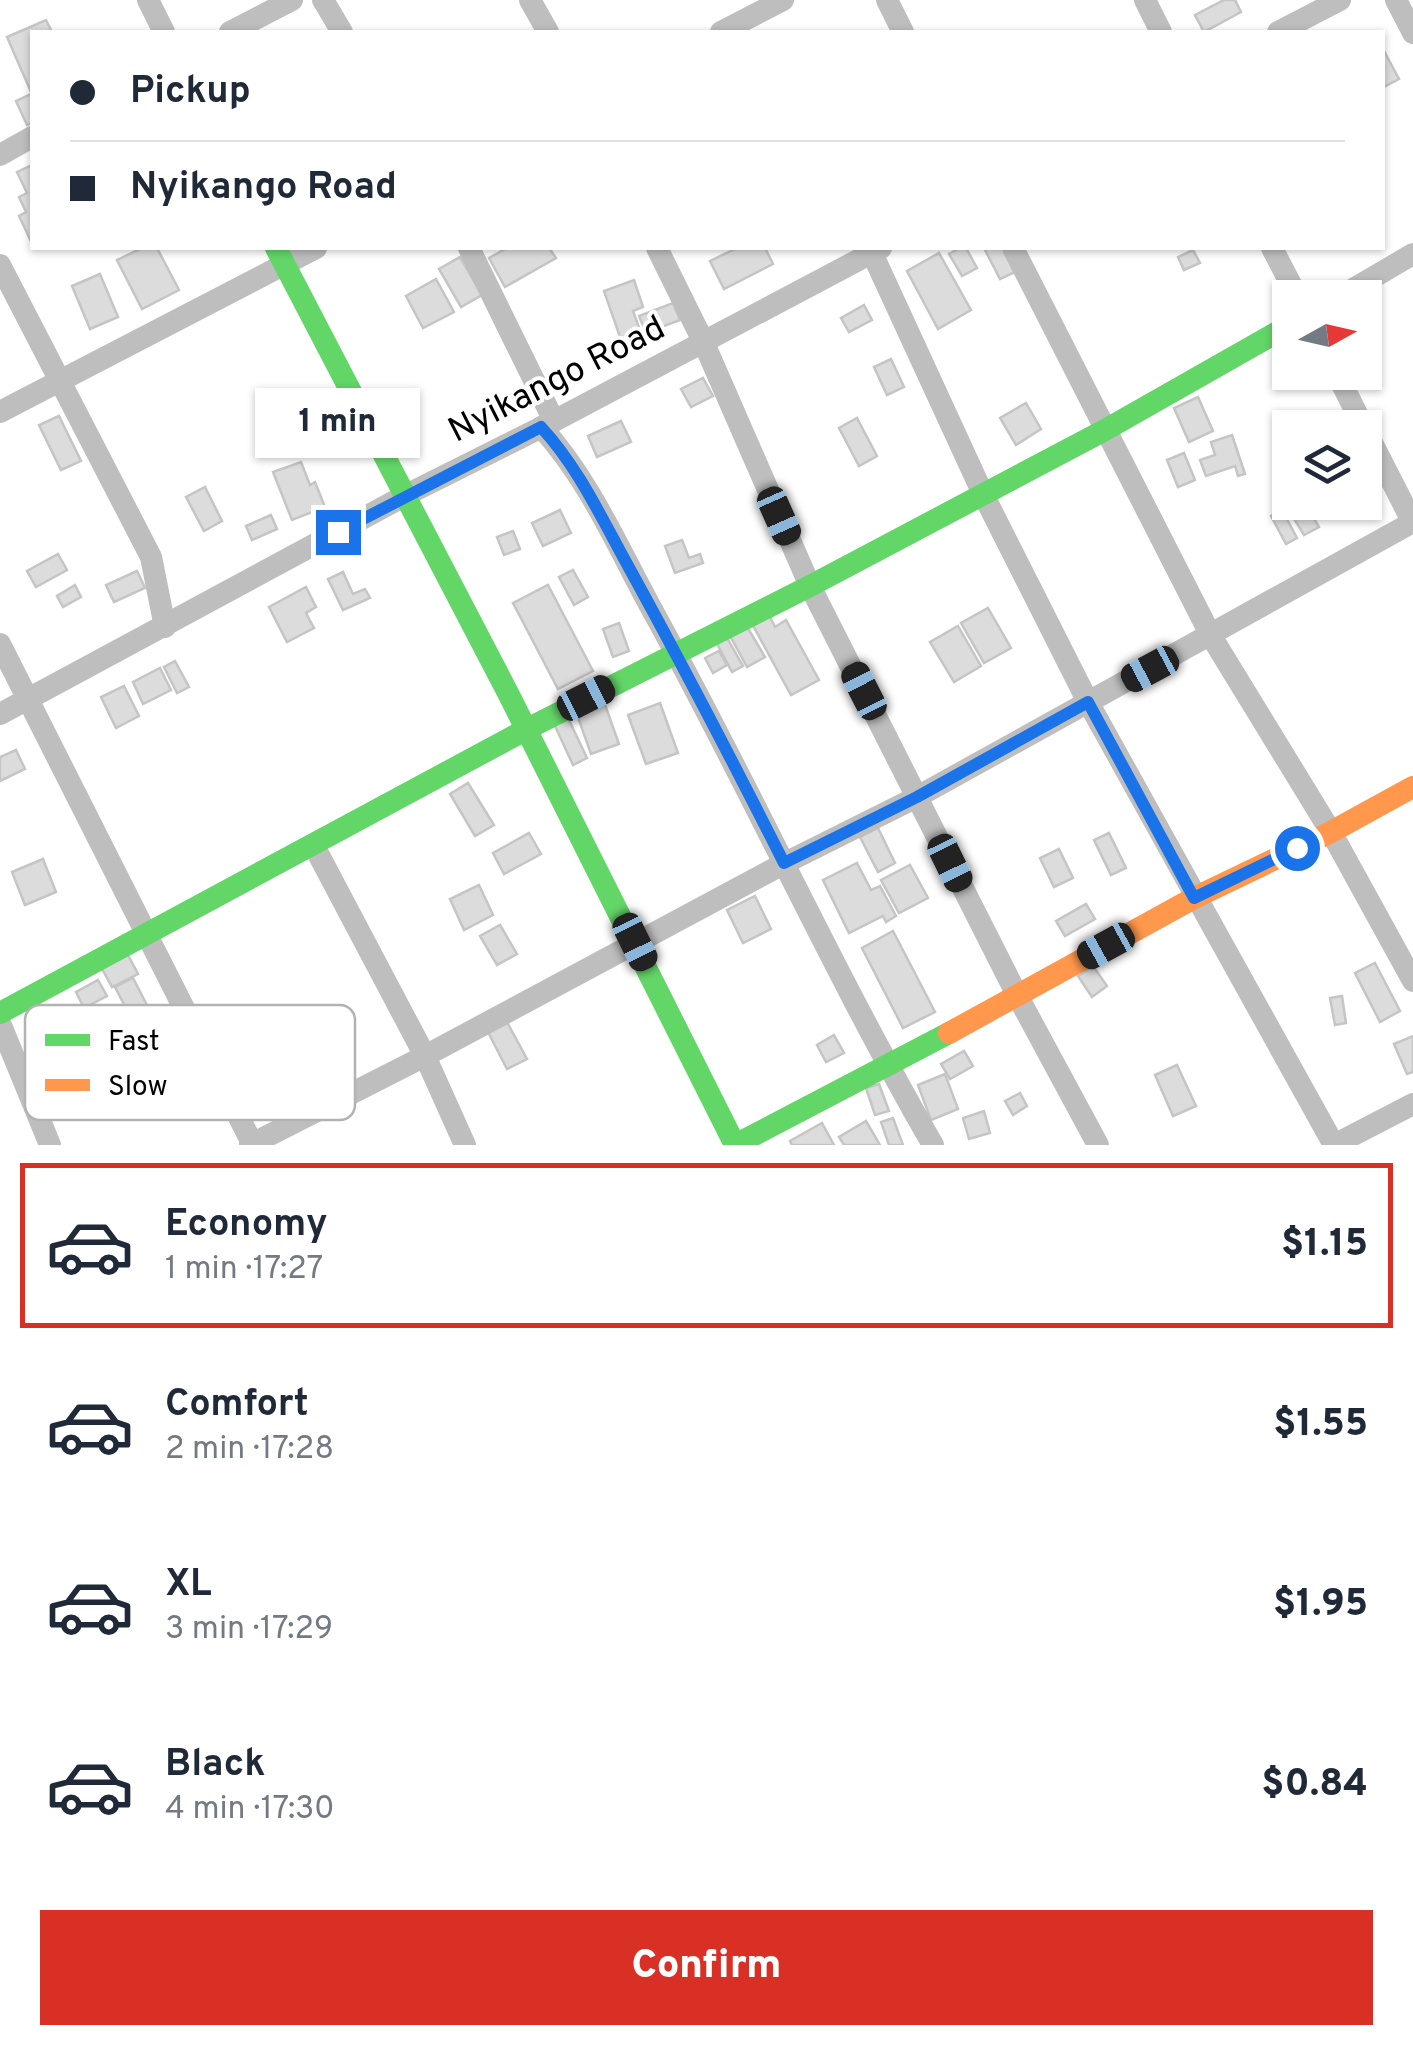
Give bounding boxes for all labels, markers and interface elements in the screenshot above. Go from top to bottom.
text: Pickup [130,68,251,117]
text: Nyikango Road [130,164,397,213]
north arrow [1272,280,1382,390]
map controls [1272,280,1382,520]
street label: Nyikango Road [442,307,673,454]
callout: 1 min [255,387,420,457]
text: 1 min [298,403,377,443]
button: layers [1272,410,1382,520]
car [753,482,805,550]
route end [316,510,361,555]
car [1116,642,1184,696]
car [837,657,891,725]
car [552,671,620,725]
route start [1275,826,1320,871]
car [923,829,977,897]
car [608,908,662,976]
car [1072,918,1140,974]
legend [25,1005,355,1120]
text: Fast [108,1025,160,1061]
text: Slow [108,1070,167,1106]
icon: car [45,1201,135,1291]
text: Economy [165,1201,327,1250]
text: $1.15 [1281,1221,1368,1270]
text: 1 min · 17:27 [165,1250,323,1290]
icon: car [45,1381,135,1471]
text: Comfort [165,1381,309,1430]
text: $1.55 [1273,1401,1368,1450]
text: 2 min · 17:28 [165,1430,334,1470]
icon: car [45,1561,135,1651]
text: XL [165,1561,212,1610]
text: $1.95 [1273,1581,1368,1630]
text: 3 min · 17:29 [165,1610,333,1650]
icon: car [45,1741,135,1831]
text: Black [165,1741,265,1790]
text: $0.84 [1261,1761,1368,1810]
text: 4 min · 17:30 [165,1790,335,1830]
button: Confirm [40,1910,1373,2025]

